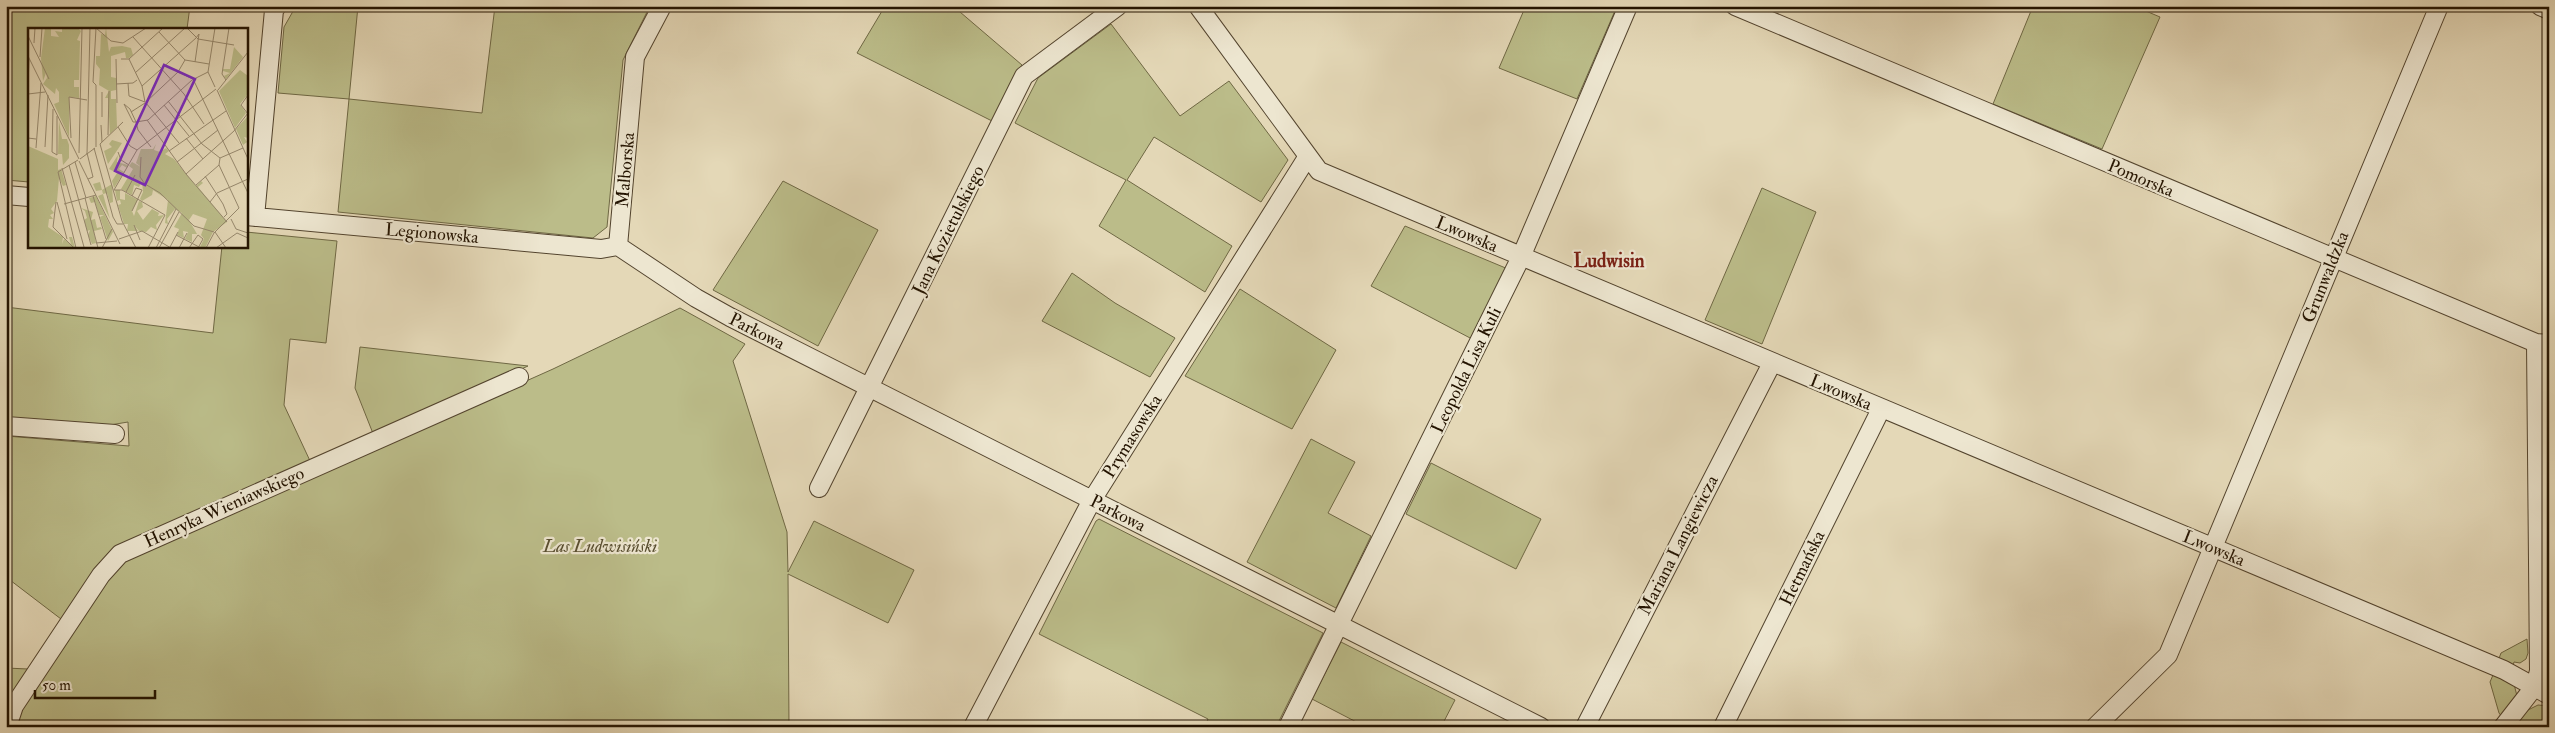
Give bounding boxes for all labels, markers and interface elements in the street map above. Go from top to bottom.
inset map [28,28,248,248]
street label: Malborska [611,131,640,209]
street label: Pomorska [2104,154,2178,203]
street label: Jana Kozietulskiego [907,162,990,300]
street label: Lwowska [1432,211,1502,258]
street label: Legionowska [384,218,480,249]
street label: Grunwaldzka [2297,228,2354,326]
district label: Ludwisin [1574,249,1645,273]
street label: Leopolda Lisa Kuli [1426,303,1507,437]
street label: Parkowa [725,308,789,355]
street label: Lwowska [1806,369,1876,416]
street label: Prymasowska [1098,390,1167,482]
street label: Henryka Wieniawskiego [140,462,308,553]
street label: Mariana Langiewicza [1633,471,1724,619]
street label: Parkowa [1086,490,1150,537]
street label: Lwowska [2179,525,2249,572]
street label: Hetmańska [1774,526,1831,609]
park label: Las Ludwisiński [542,535,657,558]
scale bar [35,668,155,700]
text: 50 m [42,676,71,695]

